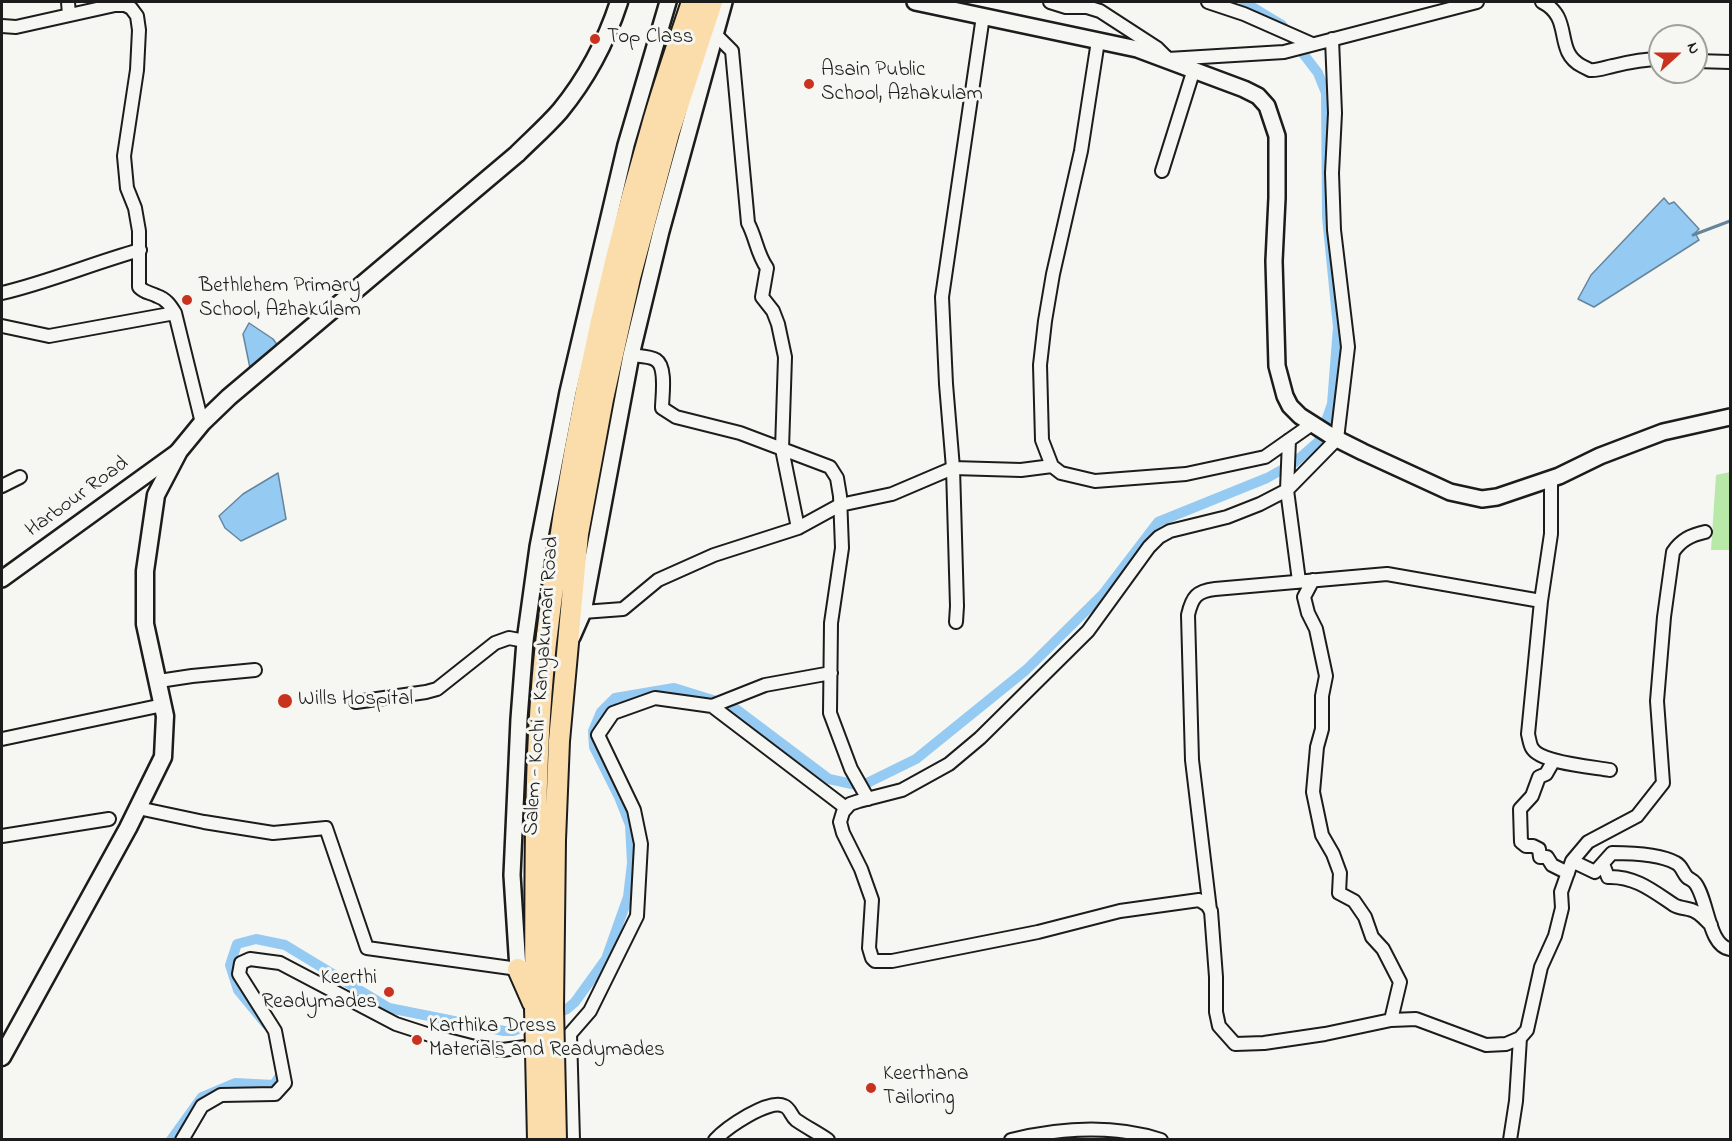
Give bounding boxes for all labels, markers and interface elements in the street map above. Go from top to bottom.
north arrow [1648,24,1708,84]
place label: Top Class [607,26,694,52]
marker: Top Class [588,32,602,46]
text: N [1680,39,1706,58]
place label: Asain Public School, Azhakulam [821,59,983,109]
marker: Asain Public School, Azhakulam [802,77,816,91]
place label: Bethlehem Primary School, Azhakulam [199,275,361,325]
marker: Bethlehem Primary School, Azhakulam [180,293,194,307]
street label: Harbour Road [21,452,135,544]
street label: Salem - Kochi - Kanyakumari Road [520,536,566,836]
place label: Wills Hospital [298,688,413,714]
marker: Wills Hospital [276,692,294,710]
place label: Keerthi Readymades [262,967,377,1017]
marker: Keerthi Readymades [382,985,396,999]
place label: Karthika Dress Materials and Readymades [429,1015,665,1065]
marker: Karthika Dress Materials and Readymades [410,1033,424,1047]
place label: Keerthana Tailoring [883,1063,969,1113]
marker: Keerthana Tailoring [864,1081,878,1095]

